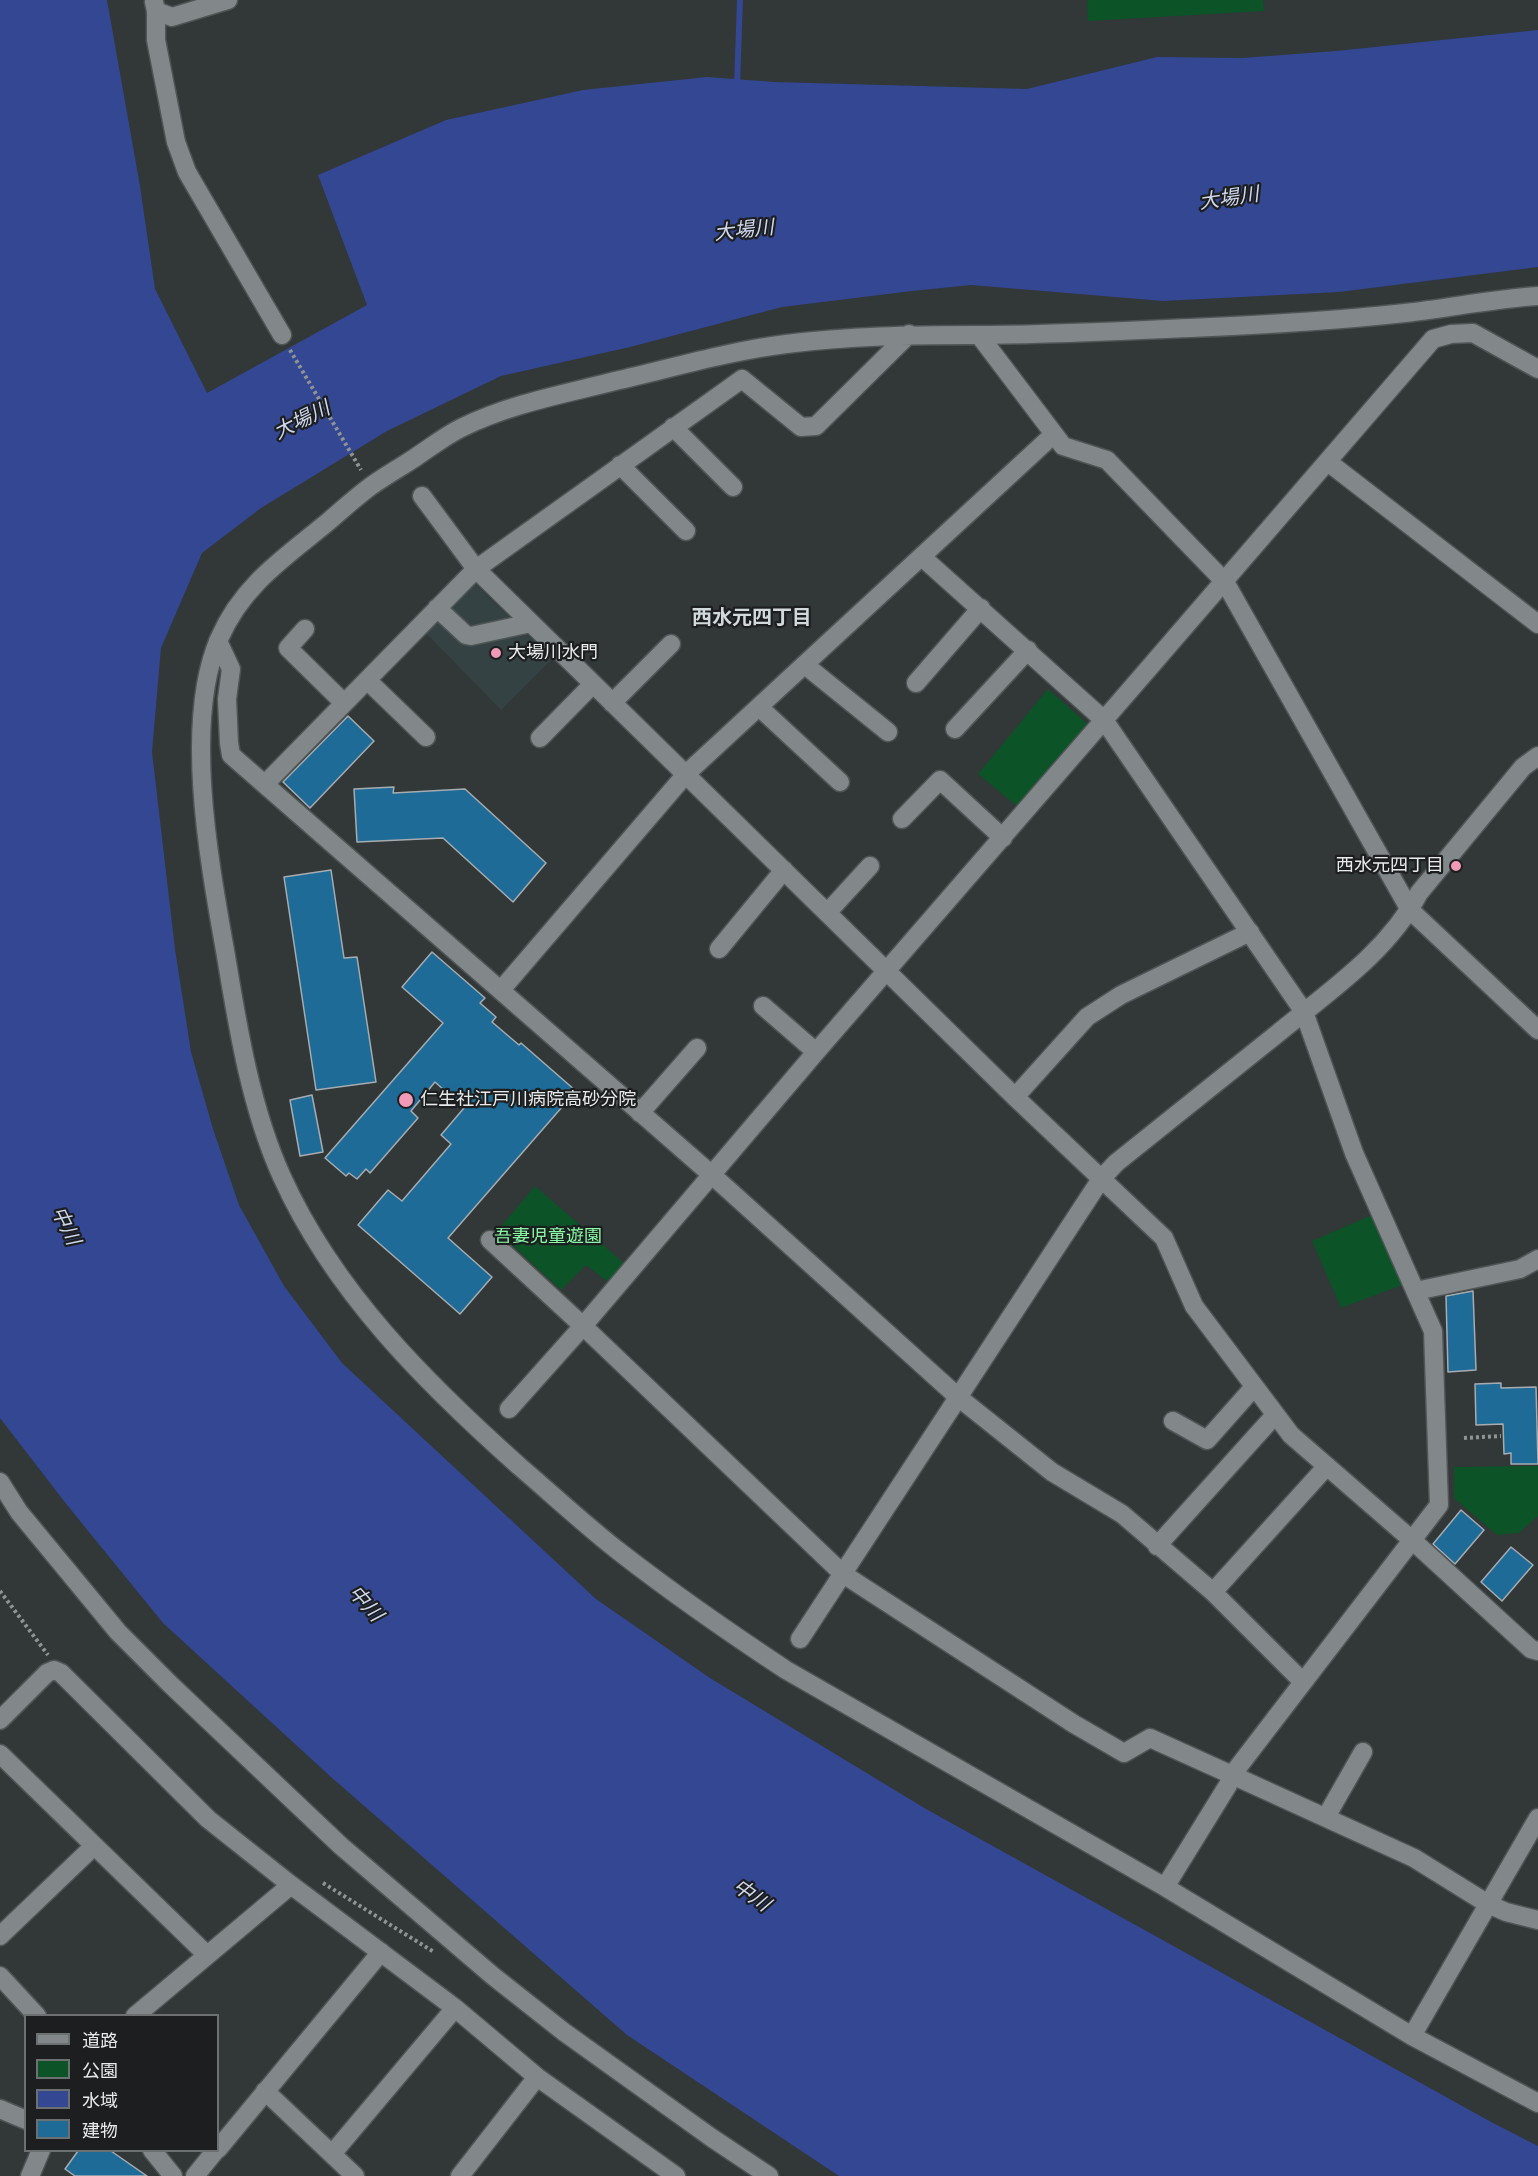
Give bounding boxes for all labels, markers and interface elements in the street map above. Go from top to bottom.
water label: 大場川 [1198,183,1260,215]
water label: 大場川 [713,216,775,246]
water label: 大場川 [270,397,334,445]
district label: 西水元四丁目 [692,606,812,630]
place label: 大場川水門 [508,642,598,664]
marker: 大場川水門 [489,646,503,660]
place label: 西水元四丁目 [1336,855,1444,877]
marker: 西水元四丁目 [1449,859,1463,873]
place label: 仁生社江戸川病院高砂分院 [420,1089,636,1111]
marker: 仁生社江戸川病院高砂分院 [397,1091,415,1109]
water label: 中川 [45,1203,85,1249]
park label: 吾妻児童遊園 [494,1226,602,1248]
water label: 中川 [343,1581,387,1627]
water label: 中川 [728,1875,774,1917]
legend [24,2014,219,2152]
text: 道路 [82,2031,118,2051]
text: 公園 [82,2061,118,2081]
text: 水域 [82,2091,118,2111]
text: 建物 [82,2121,118,2141]

